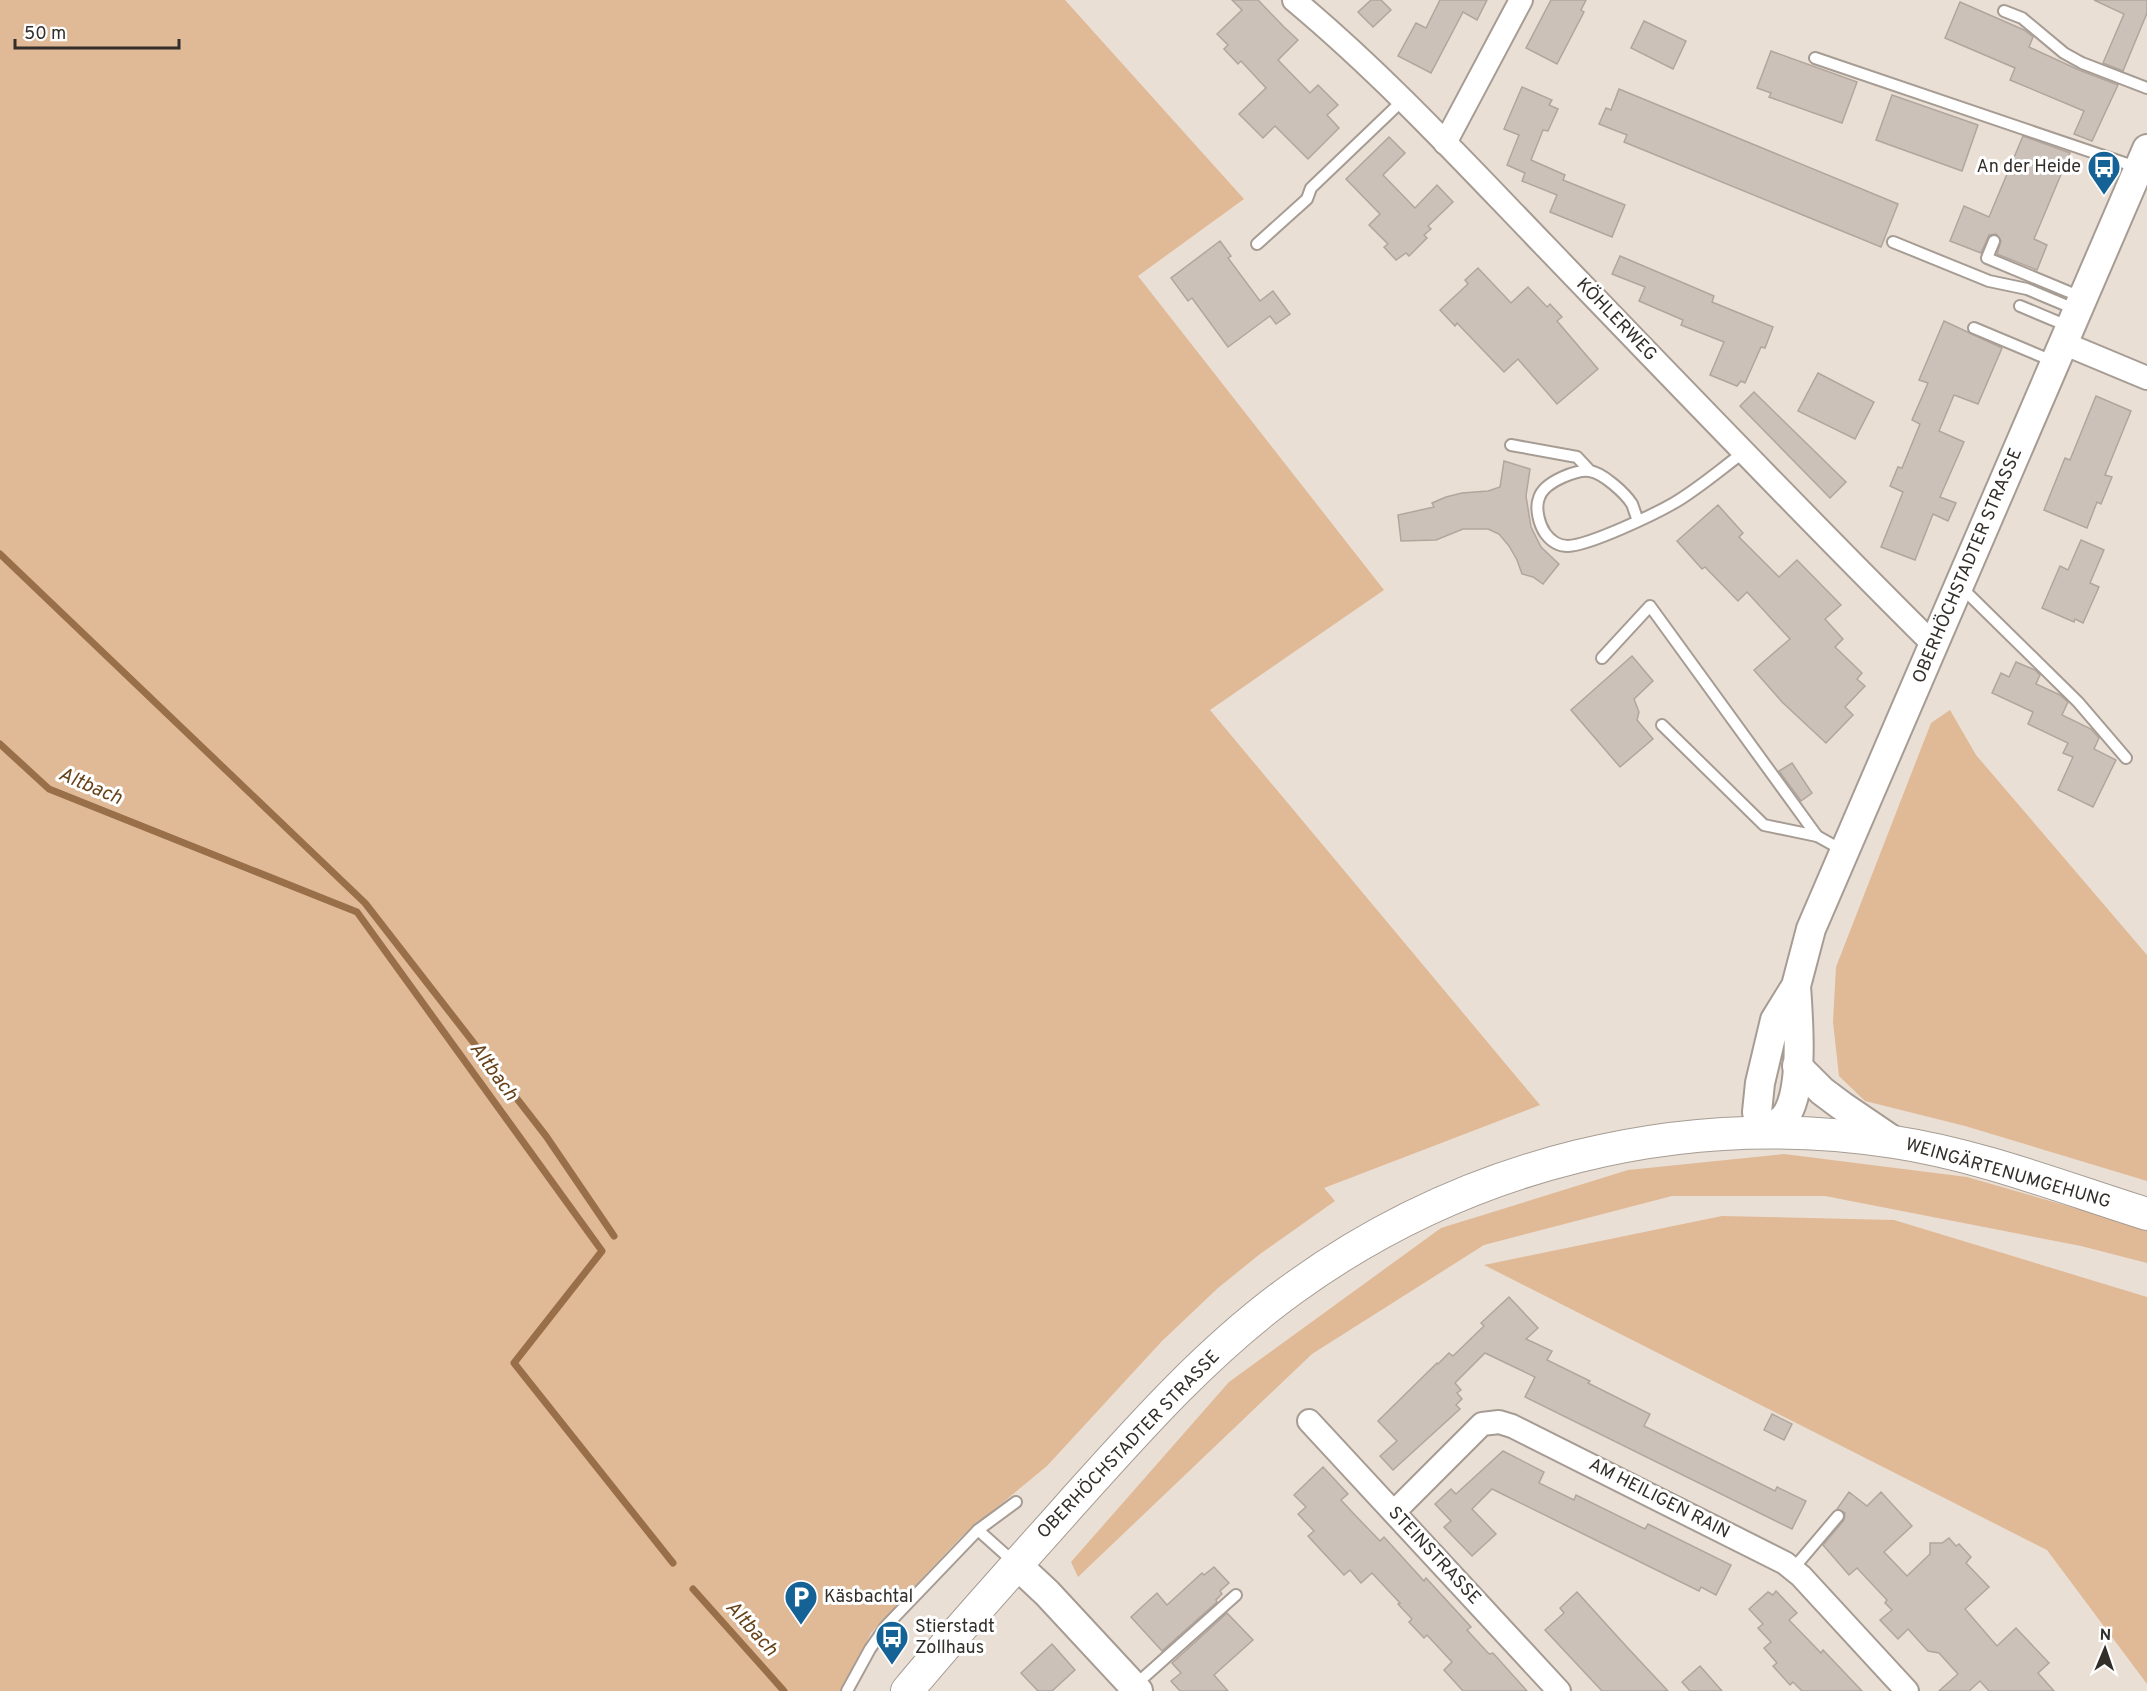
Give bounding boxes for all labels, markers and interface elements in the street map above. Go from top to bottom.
scale bar [15,12,178,50]
text: 50 m [24,23,66,46]
bus stop icon: An der Heide [2086,149,2122,196]
place label: An der Heide [1977,156,2081,179]
street label: KÖHLERWEG [1571,272,1663,366]
street label: OBERHÖCHSTADTER STRASSE [1906,444,2028,687]
water label: Altbach [54,762,126,812]
water label: Altbach [463,1037,523,1107]
street label: WEINGÄRTENUMGEHUNG [1903,1132,2114,1214]
street label: OBERHÖCHSTADTER STRASSE [1031,1345,1225,1544]
street label: AM HEILIGEN RAIN [1585,1454,1733,1544]
street label: STEINSTRASSE [1383,1502,1485,1610]
parking icon: Käsbachtal [783,1579,819,1626]
place label: Käsbachtal [824,1586,913,1609]
water label: Altbach [719,1596,783,1663]
place label: Stierstadt Zollhaus [915,1616,995,1660]
bus stop icon: Stierstadt Zollhaus [874,1619,910,1666]
north arrow [2075,1619,2135,1679]
text: N [2099,1626,2112,1646]

